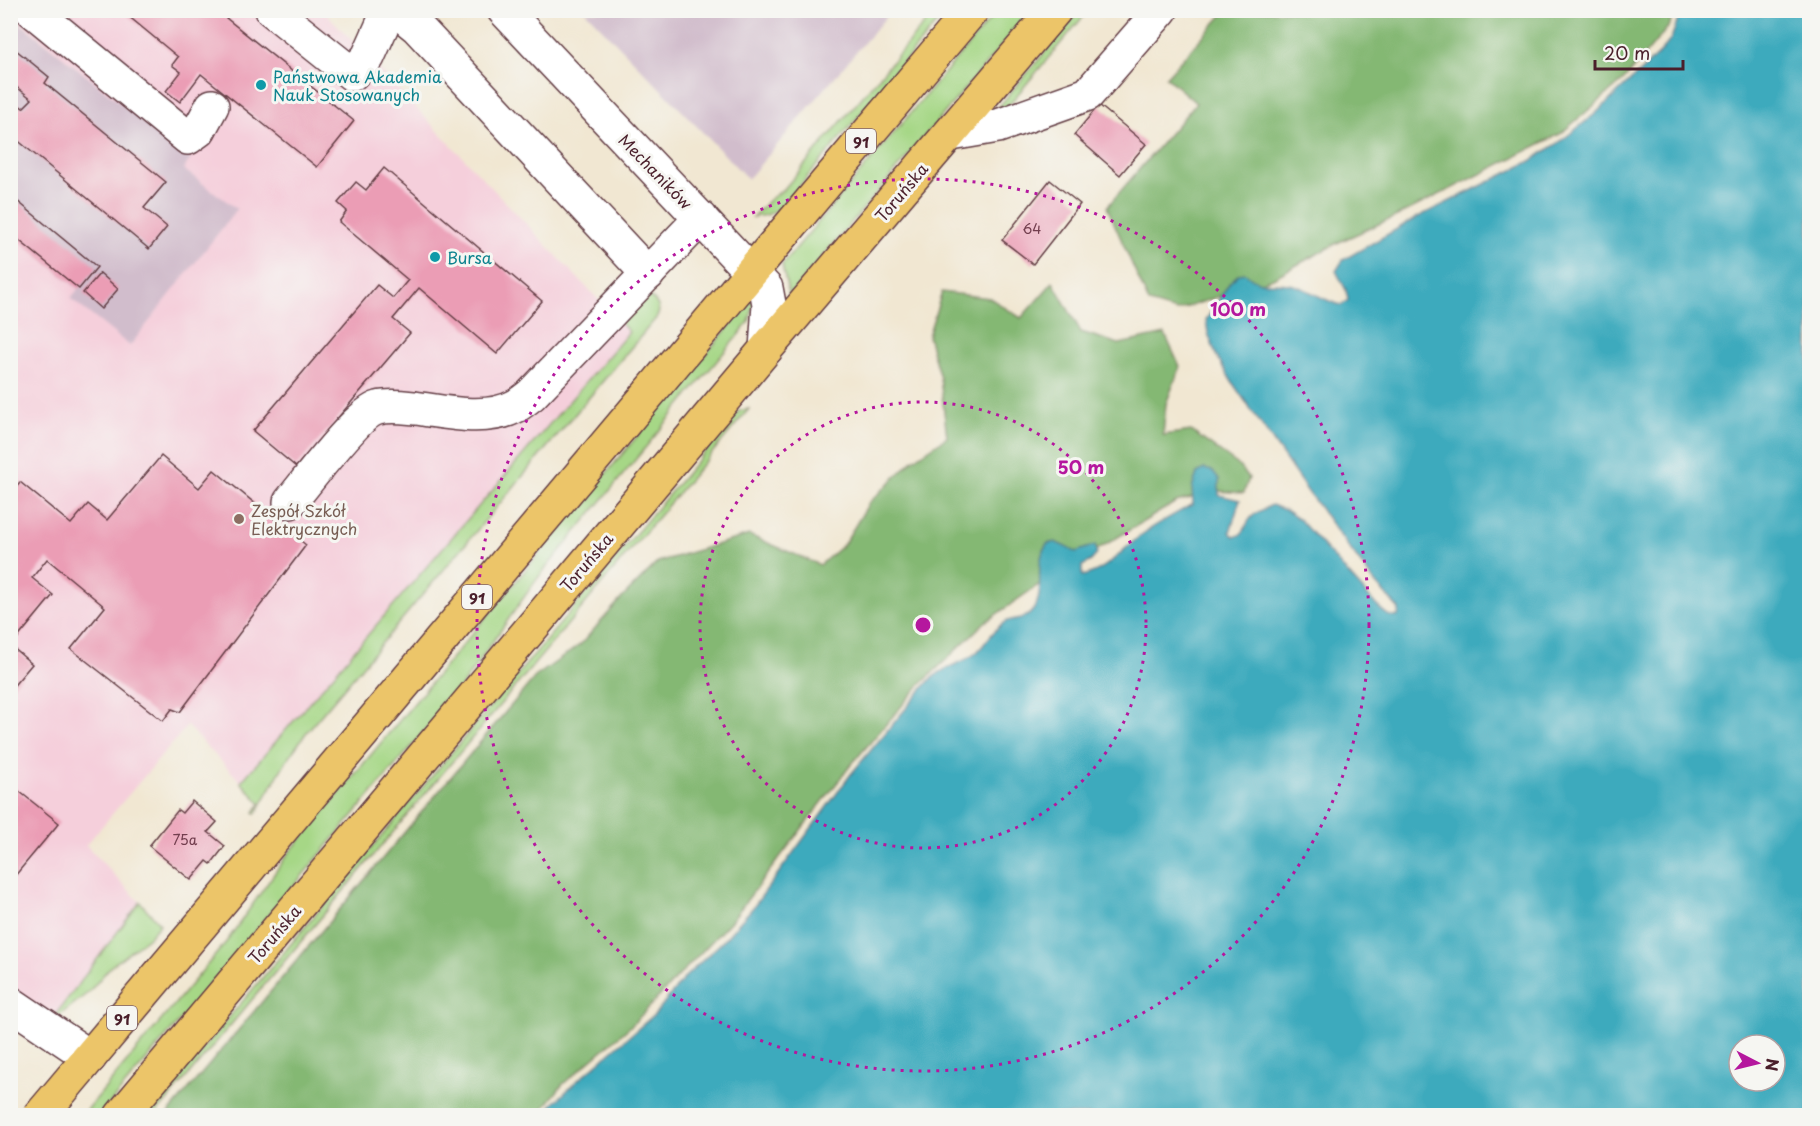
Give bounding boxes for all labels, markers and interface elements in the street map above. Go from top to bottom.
scale bar [1595,33,1684,71]
text: 20 m [1604,39,1650,66]
place label: Państwowa Akademia Nauk Stosowanych [273,64,442,106]
marker: Państwowa Akademia Nauk Stosowanych [254,78,268,92]
street label: Mechaników [614,128,698,214]
road number: 91 [846,129,876,153]
street label: Toruńska [869,157,933,227]
house number: 64 [1022,218,1042,239]
place label: Bursa [447,245,492,269]
marker: Bursa [428,250,442,264]
text: 100 m [1210,295,1266,322]
text: 50 m [1058,453,1104,480]
place label: Zespół Szkół Elektrycznych [251,498,358,540]
marker: Zespół Szkół Elektrycznych [232,512,246,526]
street label: Toruńska [554,527,618,597]
road number: 91 [462,585,492,609]
centre of rings [913,615,933,635]
house number: 75a [173,829,198,850]
street label: Toruńska [242,899,306,969]
road number: 91 [107,1006,137,1030]
north arrow [1727,1033,1787,1093]
text: N [1760,1057,1786,1073]

